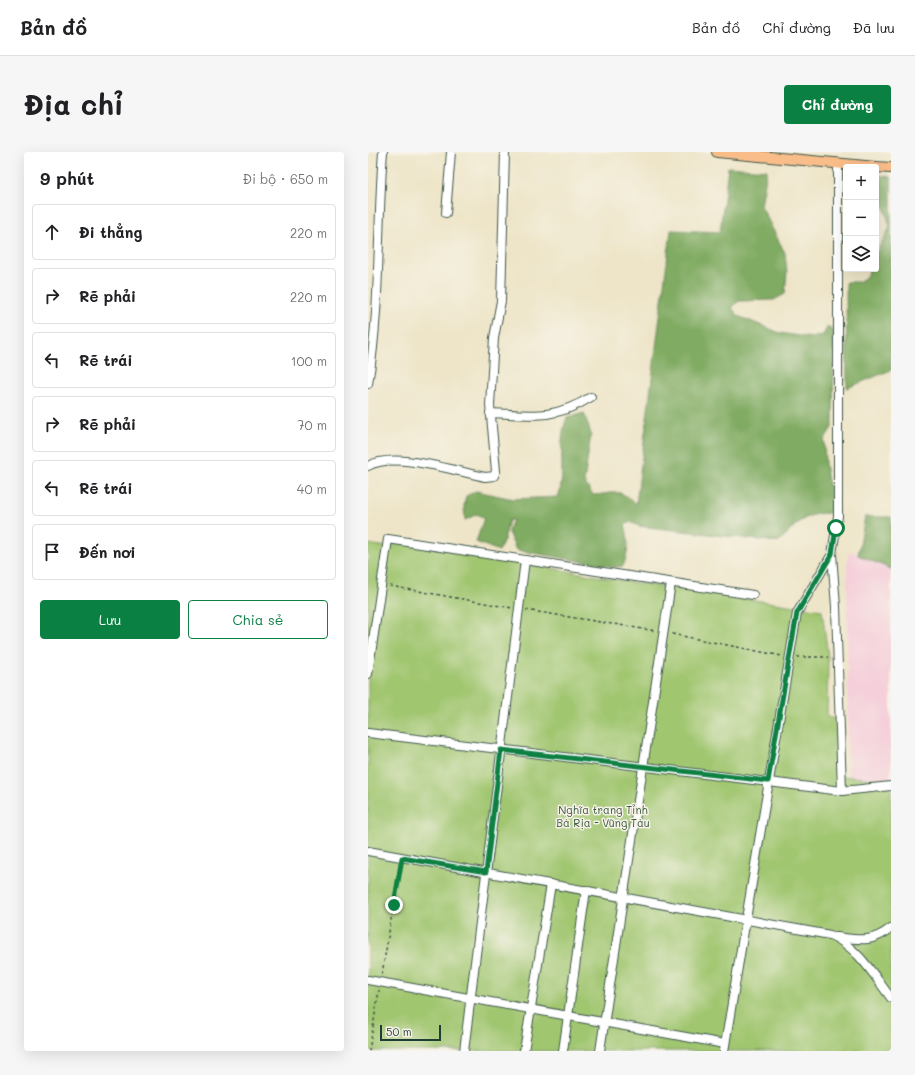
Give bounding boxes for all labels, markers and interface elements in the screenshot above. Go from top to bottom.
text: Bản đồ [20,15,87,40]
text: Bản đồ [692,18,740,37]
text: Chỉ đường [762,18,831,37]
text: Đã lưu [853,18,895,37]
button: Chỉ đường [784,85,891,124]
text: Địa chỉ [24,86,124,122]
map controls [843,164,879,272]
button: + [843,164,879,200]
text: 9 phút [40,167,94,189]
text: Đi bộ · 650 m [243,170,328,187]
button: − [843,200,879,236]
icon: ahead [41,221,63,243]
text: Đi thẳng [79,222,142,242]
text: 220 m [290,224,327,241]
button: layers [843,236,879,272]
icon: right [41,285,63,307]
text: Rẽ phải [79,286,136,306]
text: 220 m [290,288,327,305]
icon: left [41,349,63,371]
text: Rẽ trái [79,350,132,370]
text: 100 m [291,352,327,369]
icon: right [41,413,63,435]
text: Rẽ phải [79,414,136,434]
text: 70 m [297,416,327,433]
icon: left [41,477,63,499]
text: Rẽ trái [79,478,132,498]
text: 40 m [297,480,327,497]
route start [827,519,845,537]
icon: arrive [41,541,63,563]
text: Đến nơi [79,542,135,562]
button: Lưu [40,600,180,639]
button: Chia sẻ [188,600,328,639]
park label: Nghĩa trang Tỉnh Bà Rịa - Vũng Tàu [556,802,650,830]
route end [385,896,403,914]
scale bar [380,1023,441,1042]
text: 50 m [386,1024,412,1039]

